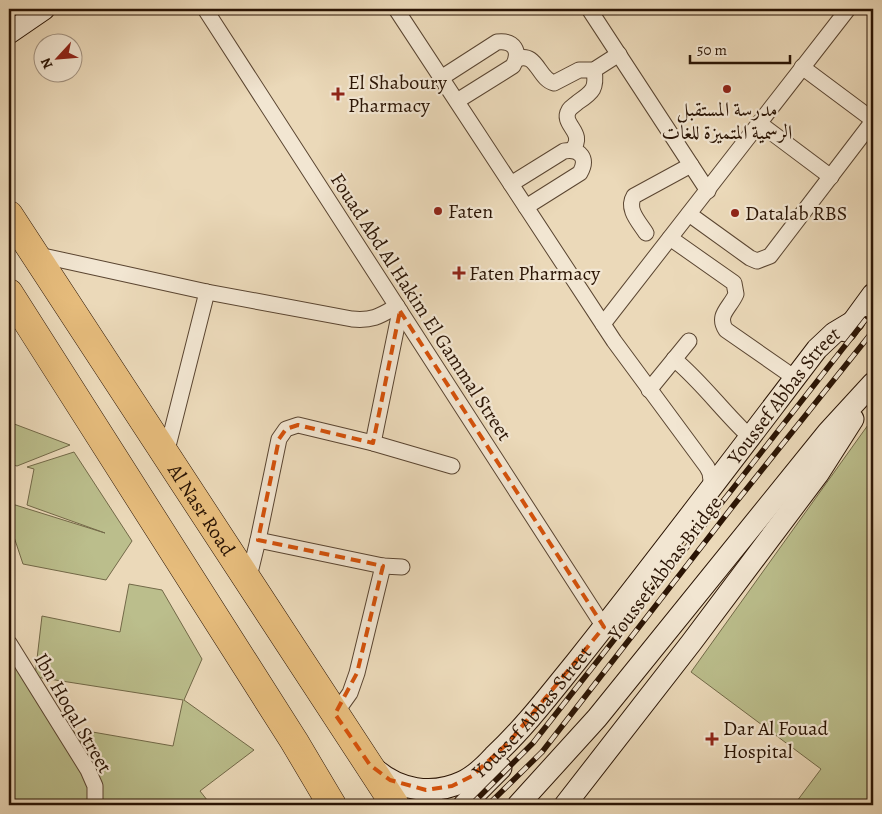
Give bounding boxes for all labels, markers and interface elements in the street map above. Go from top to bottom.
north arrow [32,32,82,82]
scale bar [690,32,790,64]
text: 50 m [697,40,727,60]
text: N [36,55,58,72]
place label: El Shaboury Pharmacy [348,69,448,119]
marker: مدرسة المستقبل الرسمية المتميزة للغات [721,83,733,95]
marker: El Shaboury Pharmacy [332,88,344,100]
place label: مدرسة المستقبل الرسمية المتميزة للغات [662,96,792,146]
street label: Fouad Abd Al Hakim El Gammal Street [324,168,518,446]
place label: Faten [448,198,493,225]
place label: Datalab RBS [745,200,847,227]
marker: Faten [432,205,444,217]
marker: Datalab RBS [729,207,741,219]
place label: Faten Pharmacy [469,260,601,287]
marker: Faten Pharmacy [453,267,465,279]
street label: Youssef Abbas Street [720,319,845,470]
street label: Al Nasr Road [161,457,242,561]
street label: Youssef Abbas Bridge [601,490,728,646]
street label: Youssef Abbas Street [466,640,598,785]
street label: Ibn Hoqal Street [28,648,119,778]
place label: Dar Al Fouad Hospital [723,715,829,765]
marker: Dar Al Fouad Hospital [705,732,719,746]

